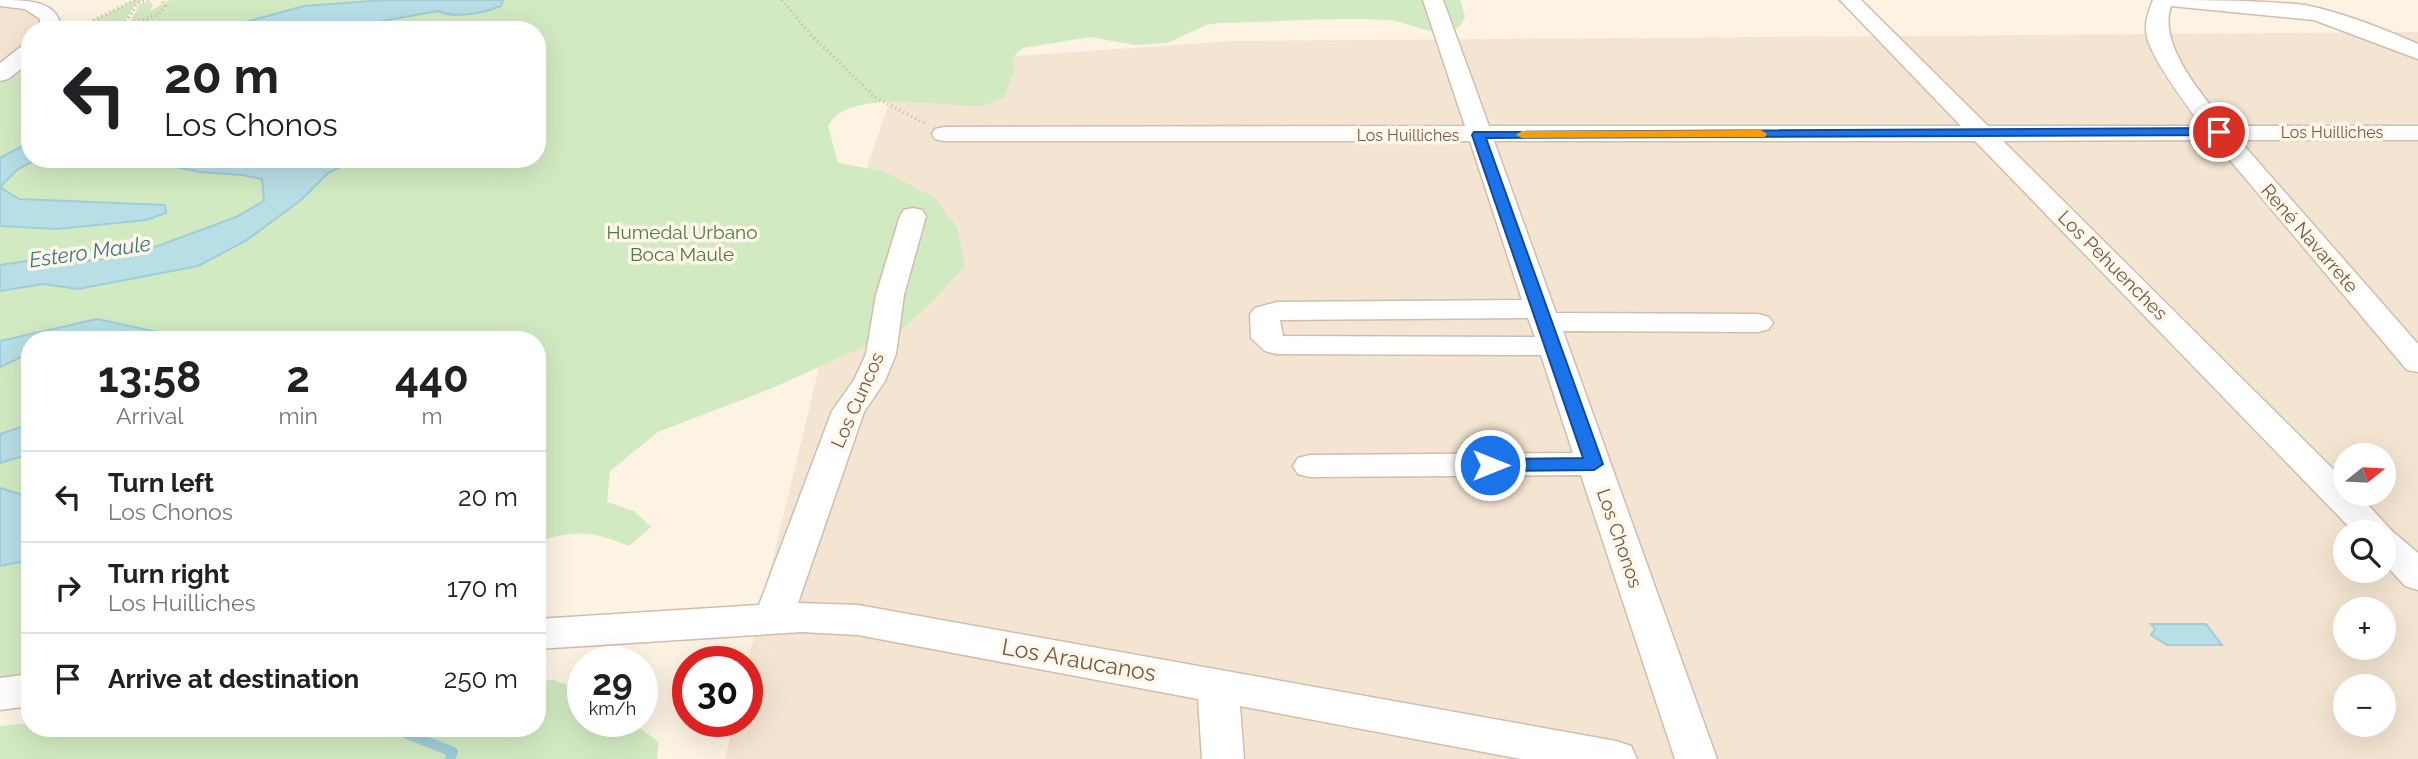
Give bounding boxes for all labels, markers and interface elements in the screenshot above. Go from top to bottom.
text: 20 m [164,47,279,104]
icon: left [49,49,140,140]
pin [2189,102,2249,162]
text: Los Chonos [164,106,338,143]
icon: arrive [2200,113,2238,151]
street label: Los Huilliches [2281,123,2384,142]
street label: Los Huilliches [1357,126,1460,145]
street label: René Navarrete [2257,179,2363,297]
street label: Los Pehuenches [2054,206,2172,324]
park label: Humedal Urbano Boca Maule [607,221,757,265]
water label: Estero Maule [27,231,152,272]
street label: Los Cuncos [826,349,888,451]
text: 13:58 [98,353,201,402]
text: 2 [286,353,310,402]
text: 440 [395,353,469,402]
text: Arrival [116,402,183,429]
text: min [278,402,318,429]
text: m [421,402,443,429]
position arrow [1453,428,1527,502]
north arrow [2333,443,2396,506]
map controls [2333,443,2396,737]
text: Turn left [108,468,214,498]
icon: left [49,478,87,516]
text: 20 m [458,482,518,512]
street label: Los Chonos [1593,486,1647,590]
text: Los Chonos [108,498,233,525]
button: search [2333,520,2396,583]
text: Turn right [108,559,229,589]
icon: right [49,569,87,607]
text: 170 m [447,573,518,603]
text: Los Huilliches [108,589,256,616]
button: + [2333,597,2396,660]
street label: Los Araucanos [1000,633,1158,686]
speed limit sign: 30 [672,646,763,737]
icon: arrive [49,660,87,698]
text: 29 [592,662,633,703]
text: Arrive at destination [108,664,359,694]
text: 250 m [444,664,518,694]
button: − [2333,674,2396,737]
text: km/h [589,698,636,719]

